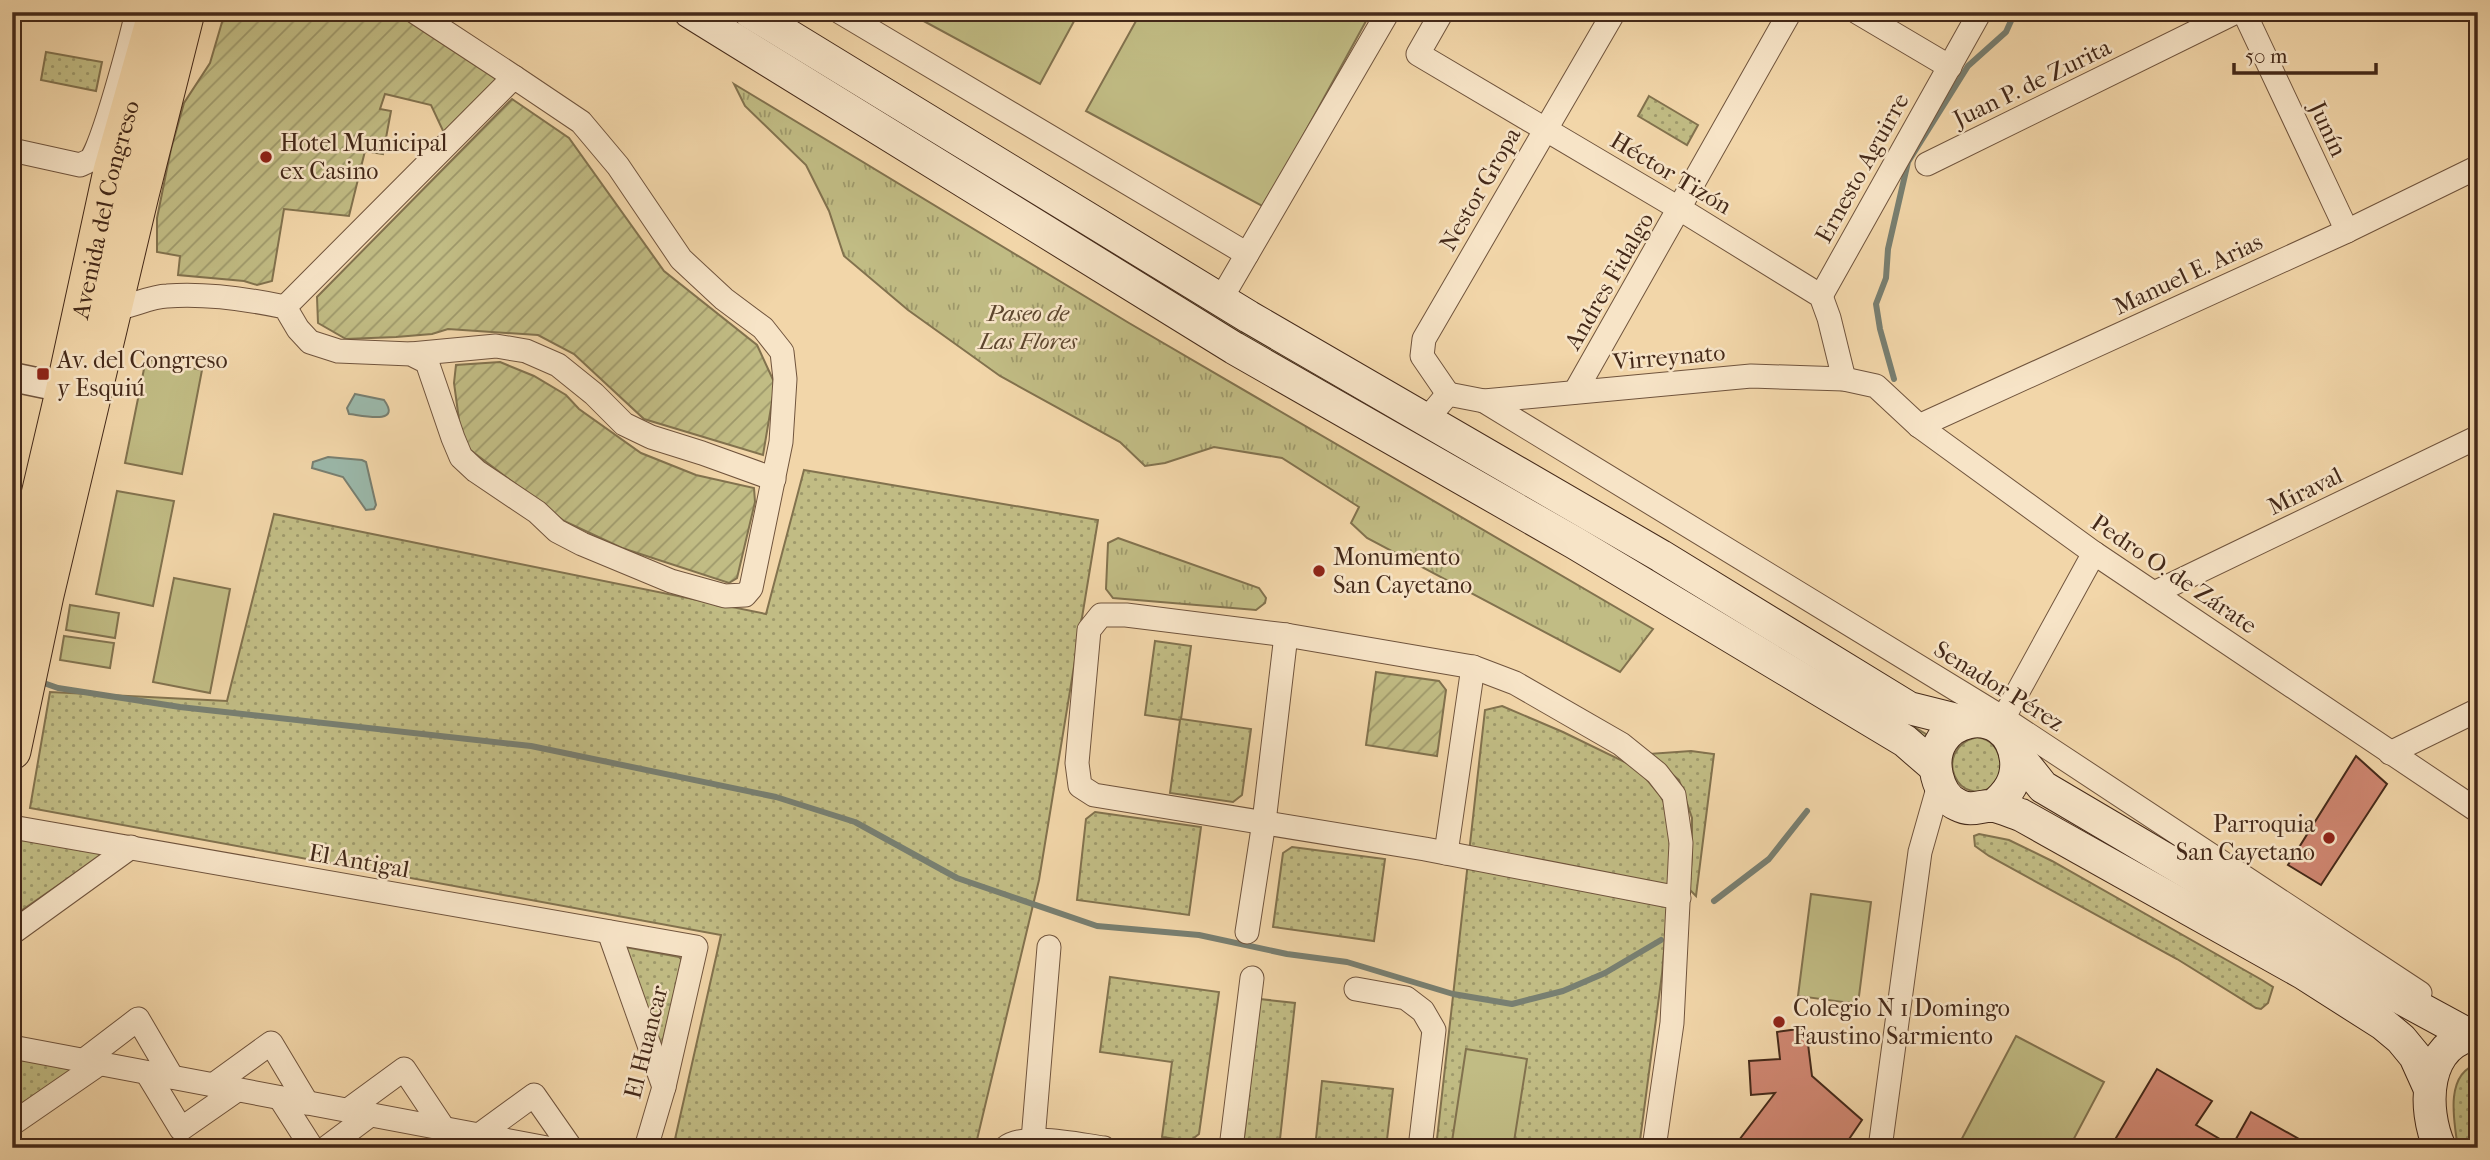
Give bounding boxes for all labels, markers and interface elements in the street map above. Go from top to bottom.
street label: Juan P. de Zurita [1947,32,2116,134]
scale bar [2234,32,2376,76]
text: 50 m [2245,44,2288,68]
street label: Ernesto Aguirre [1809,88,1915,248]
street label: Junín [2302,95,2353,161]
street label: Avenida del Congreso [66,97,145,322]
street label: Nestor Gropa [1433,122,1527,256]
street label: Héctor Tizón [1605,126,1737,220]
place label: Hotel Municipal ex Casino [280,129,448,185]
marker: Hotel Municipal ex Casino [258,149,274,165]
street label: Andres Fidalgo [1558,207,1660,355]
street label: Manuel E. Arias [2109,227,2267,321]
park label: Paseo de Las Flores [977,299,1078,355]
street label: Virreynato [1611,338,1726,376]
place label: Av. del Congreso y Esquiú [56,346,228,402]
marker: Av. del Congreso y Esquiú [35,366,51,382]
street label: Miraval [2263,461,2347,521]
street label: Pedro O. de Zárate [2086,508,2262,640]
place label: Monumento San Cayetano [1333,543,1472,599]
marker: Monumento San Cayetano [1311,563,1327,579]
street label: Senador Pérez [1929,635,2070,737]
place label: Parroquia San Cayetano [2176,810,2316,866]
marker: Parroquia San Cayetano [2321,830,2337,846]
street label: El Antigal [306,838,412,884]
street label: El Huancar [618,982,674,1101]
place label: Colegio N 1 Domingo Faustino Sarmiento [1793,994,2010,1050]
marker: Colegio N 1 Domingo Faustino Sarmiento [1771,1014,1787,1030]

